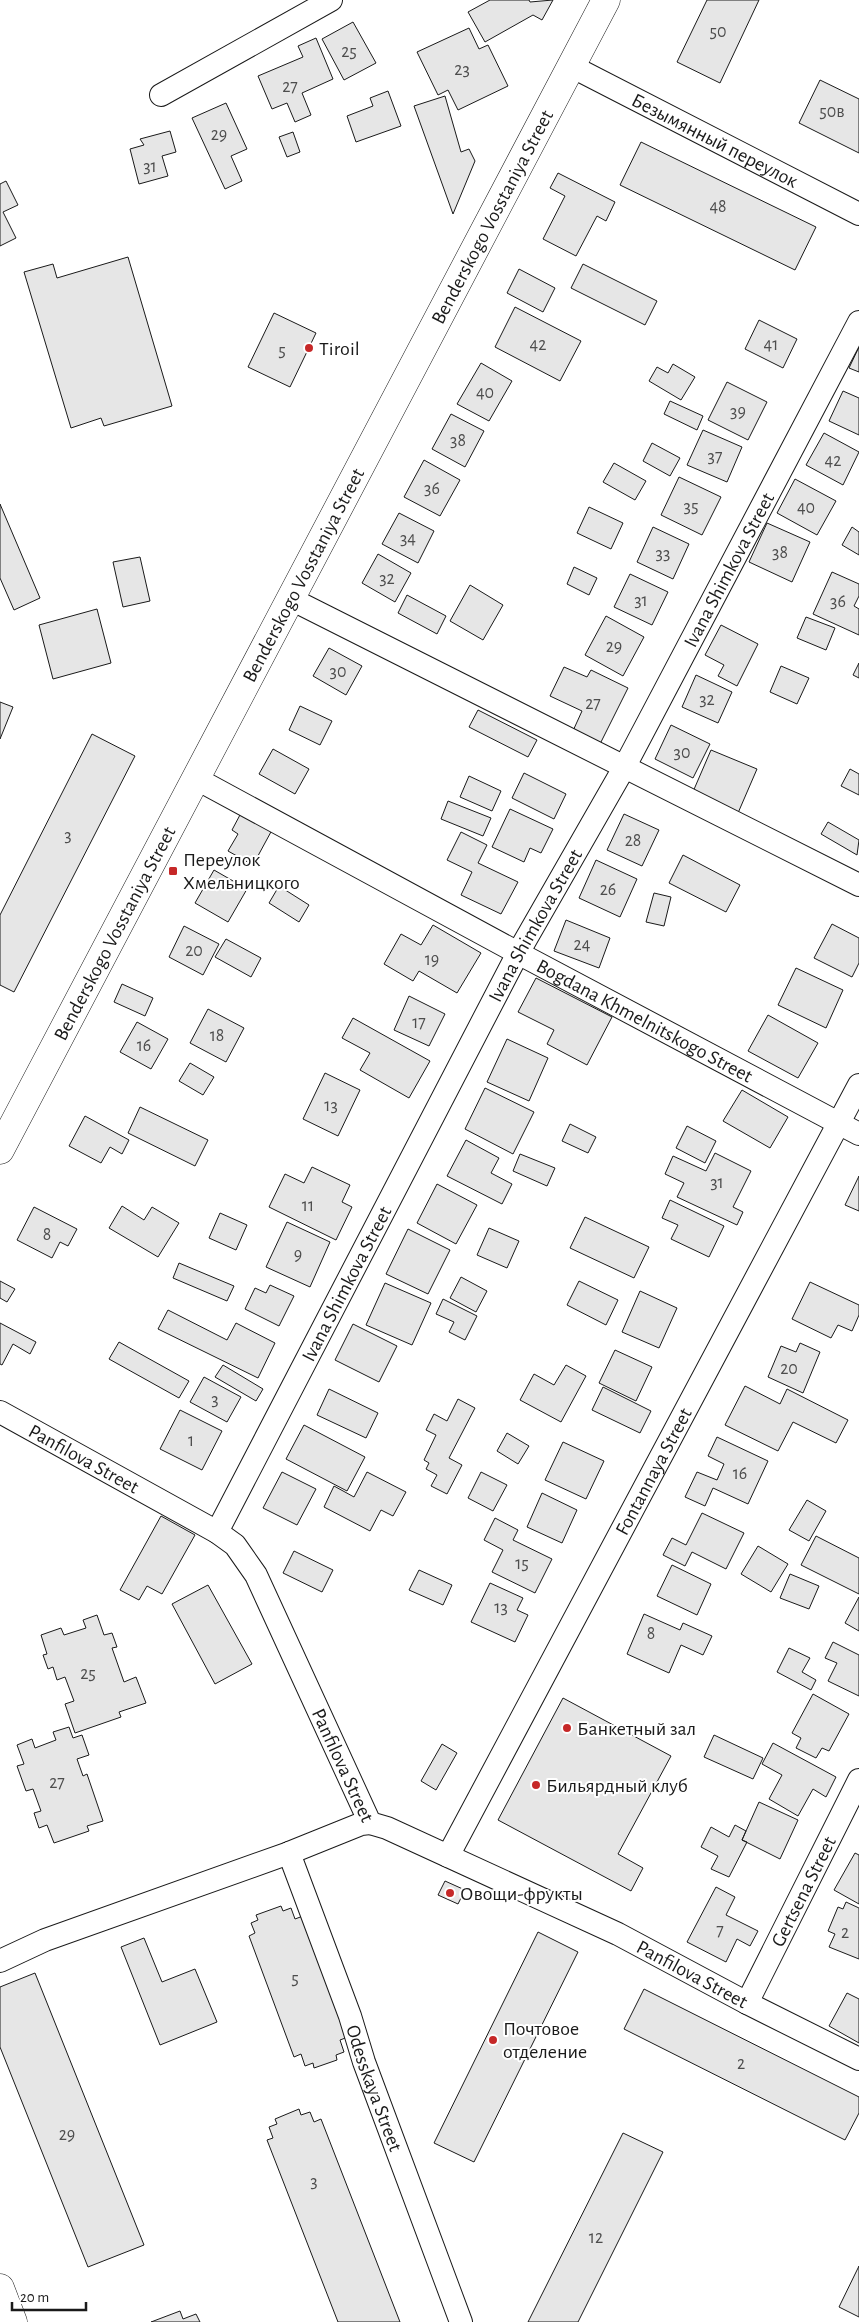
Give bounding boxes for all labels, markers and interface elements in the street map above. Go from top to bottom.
house number: 50 [709,23,727,41]
house number: 25 [341,43,357,61]
house number: 23 [454,61,470,79]
house number: 27 [282,78,298,96]
street label: Безымянный переулок [628,90,801,192]
house number: 50в [819,103,845,121]
street label: Benderskogo Vosstaniya Street [428,106,557,327]
house number: 29 [211,126,227,144]
house number: 31 [143,158,157,176]
house number: 48 [709,198,727,216]
house number: 42 [530,336,546,354]
house number: 41 [764,336,778,354]
place label: Tiroil [319,339,360,359]
house number: 5 [278,342,286,360]
marker: Tiroil [303,342,315,354]
house number: 40 [476,384,494,402]
house number: 39 [730,403,746,421]
house number: 38 [450,432,466,450]
house number: 37 [708,448,722,466]
house number: 42 [825,452,841,470]
street label: Benderskogo Vosstaniya Street [239,465,369,686]
house number: 36 [424,480,440,498]
street label: Ivana Shimkova Street [681,489,779,651]
house number: 35 [684,498,698,516]
house number: 40 [797,499,815,517]
house number: 34 [400,530,416,548]
house number: 38 [772,544,788,562]
house number: 33 [656,545,670,563]
house number: 32 [379,570,395,588]
house number: 31 [634,592,648,610]
house number: 36 [830,593,846,611]
house number: 29 [606,638,622,656]
house number: 30 [330,663,346,681]
house number: 32 [699,691,715,709]
house number: 27 [585,695,601,713]
house number: 30 [674,744,690,762]
street label: Benderskogo Vosstaniya Street [51,823,180,1044]
house number: 3 [64,827,72,845]
house number: 28 [625,832,641,850]
street label: Ivana Shimkova Street [485,845,587,1005]
place label: Переулок Хмельницкого [183,850,300,893]
marker: Переулок Хмельницкого [167,865,179,877]
house number: 26 [600,881,616,899]
house number: 24 [574,936,591,954]
house number: 20 [185,942,203,960]
house number: 19 [425,951,439,969]
street label: Bogdana Khmelnitskogo Street [533,956,756,1087]
house number: 17 [412,1014,426,1032]
house number: 18 [210,1027,224,1045]
house number: 16 [137,1037,151,1055]
house number: 13 [324,1097,338,1115]
house number: 31 [710,1174,724,1192]
house number: 11 [302,1197,314,1215]
street label: Ivana Shimkova Street [299,1203,396,1365]
house number: 8 [43,1226,51,1244]
house number: 9 [294,1246,302,1264]
house number: 20 [780,1360,798,1378]
house number: 3 [211,1391,219,1409]
street label: Fontannaya Street [612,1404,696,1539]
street label: Panfilova Street [25,1421,143,1498]
house number: 1 [188,1432,194,1450]
house number: 16 [733,1465,747,1483]
house number: 15 [515,1555,529,1573]
house number: 13 [494,1599,508,1617]
house number: 8 [647,1625,655,1643]
house number: 25 [80,1665,96,1683]
street label: Panfilova Street [308,1706,377,1826]
place label: Банкетный зал [577,1719,696,1739]
marker: Банкетный зал [561,1722,573,1734]
house number: 27 [49,1774,65,1792]
place label: Бильярдный клуб [546,1776,688,1796]
marker: Бильярдный клуб [530,1779,542,1791]
street label: Gertsena Street [768,1833,840,1950]
place label: Овощи-фрукты [460,1884,583,1904]
marker: Овощи-фрукты [444,1887,456,1899]
house number: 7 [716,1922,724,1940]
house number: 2 [841,1924,849,1942]
street label: Panfilova Street [633,1937,751,2013]
house number: 5 [291,1970,299,1988]
place label: Почтовое отделение [503,2019,587,2062]
street label: Odesskaya Street [342,2023,406,2155]
marker: Почтовое отделение [487,2034,499,2046]
house number: 2 [737,2055,745,2073]
house number: 29 [59,2126,75,2144]
house number: 3 [310,2173,318,2191]
house number: 12 [589,2229,603,2247]
scale bar [12,2280,86,2312]
text: 20 m [20,2290,49,2305]

